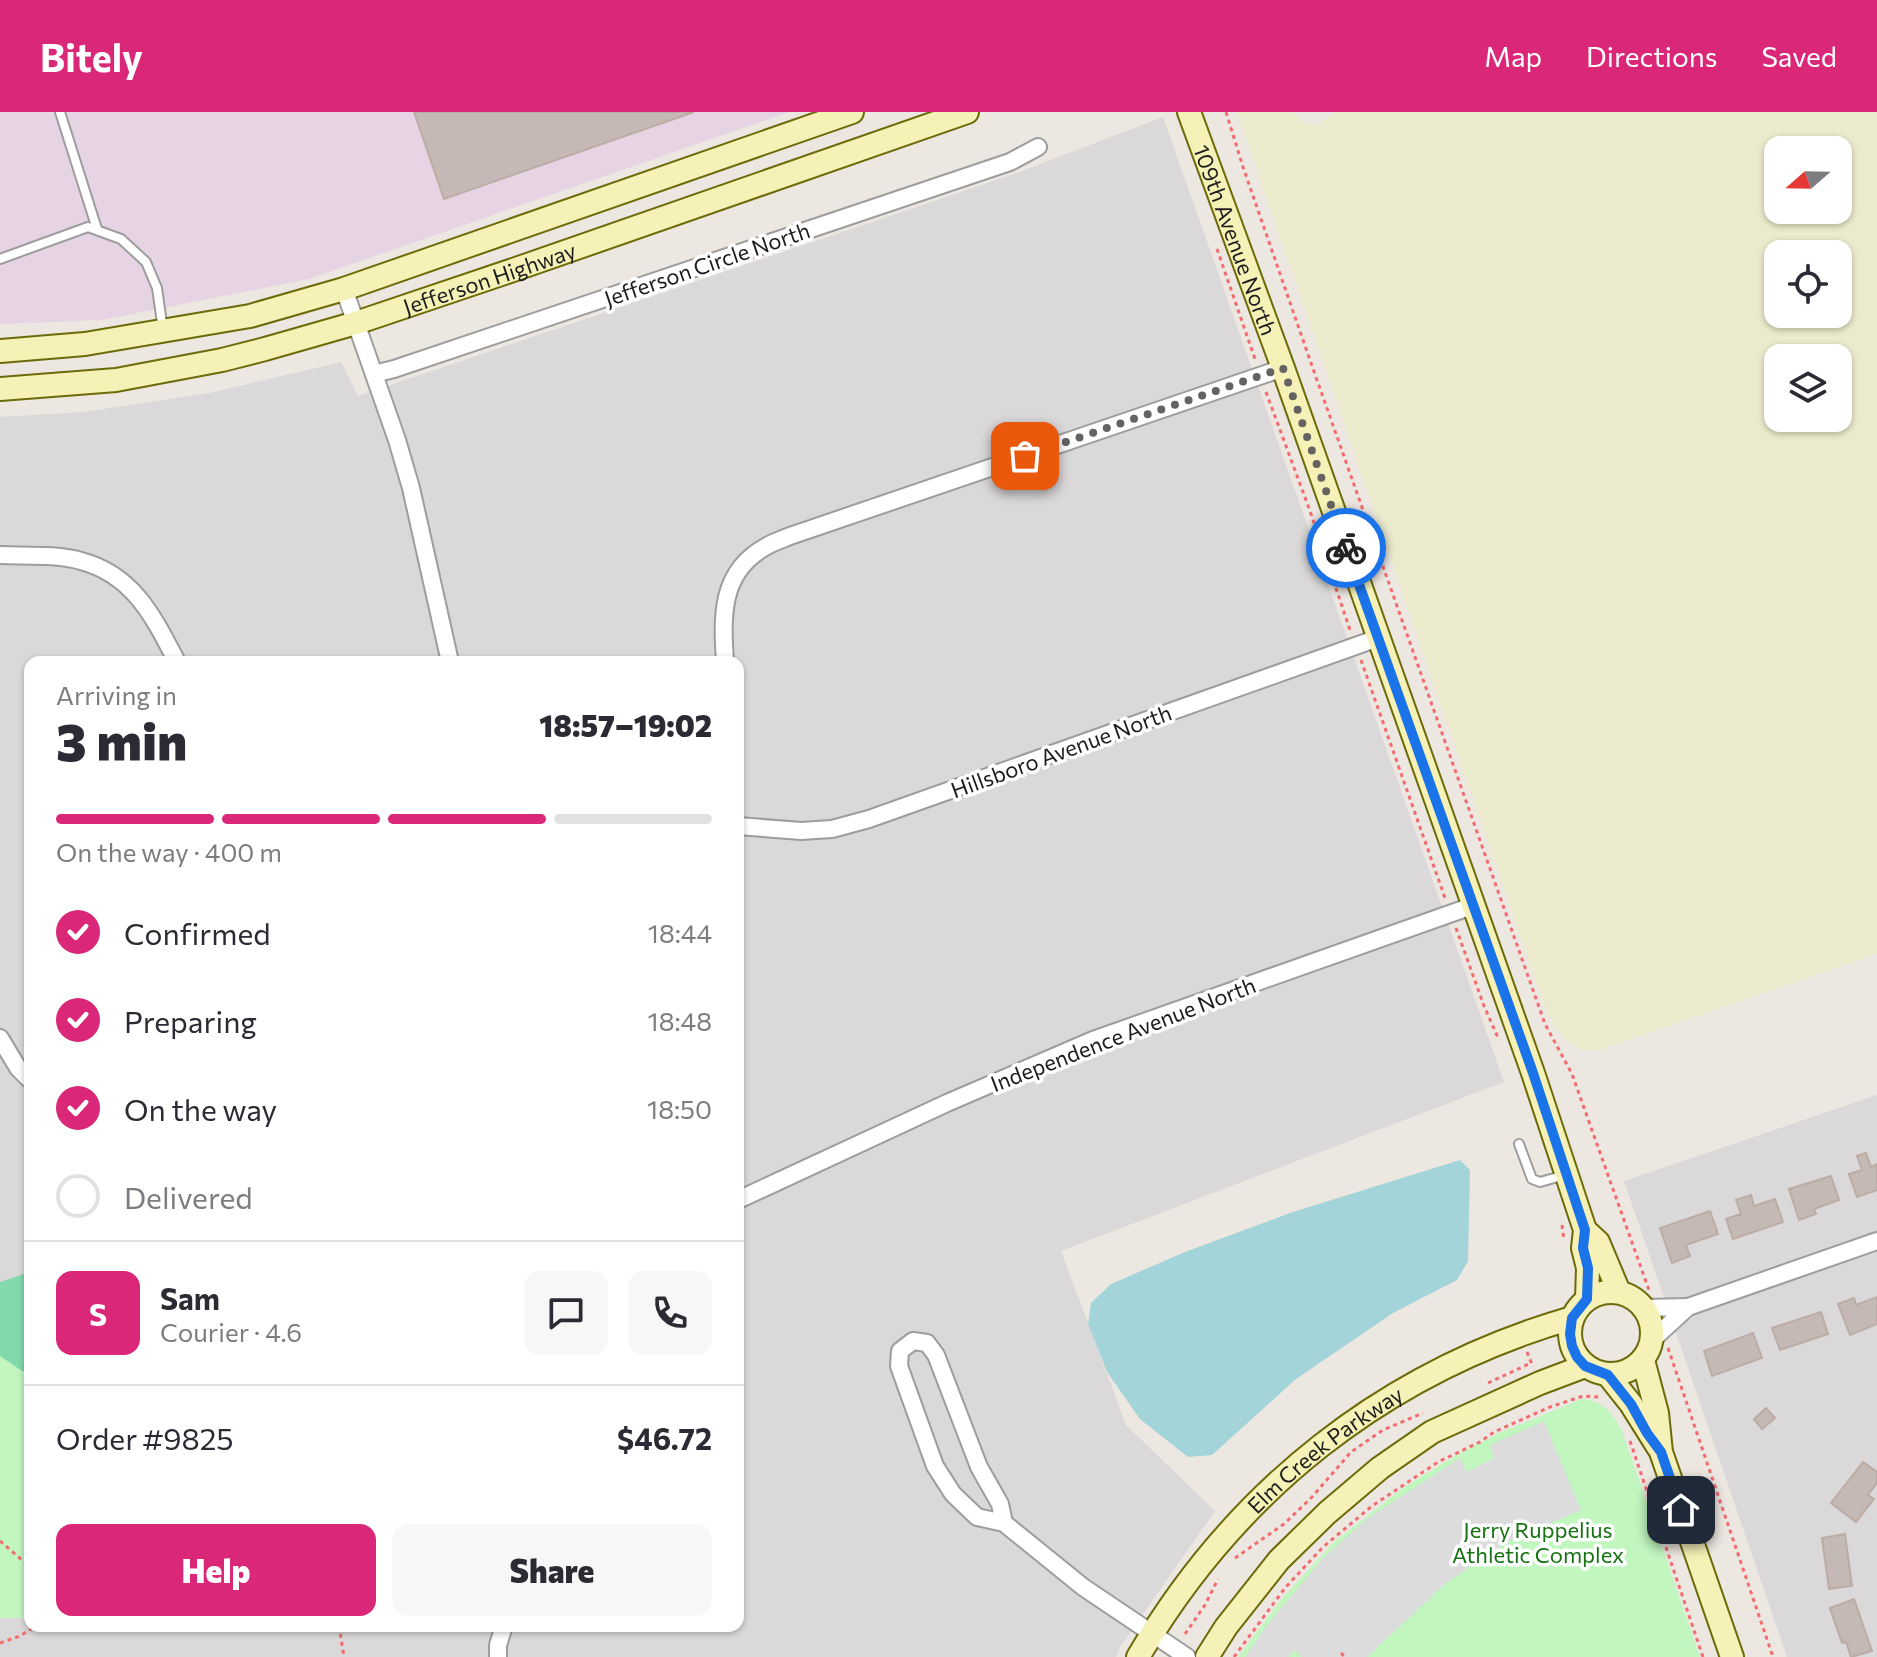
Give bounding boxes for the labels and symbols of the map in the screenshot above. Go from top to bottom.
north arrow [1764,136,1852,224]
street label: 109th Avenue North [1189,141,1283,339]
street label: Jefferson Circle North [601,216,813,312]
street label: Jefferson Highway [399,236,579,320]
pin [991,422,1059,490]
courier [1306,508,1386,588]
street label: Hillsboro Avenue North [947,698,1175,804]
street label: Independence Avenue North [987,971,1259,1097]
street label: Elm Creek Parkway [1241,1380,1407,1518]
pin [1647,1476,1715,1544]
park label: Jerry Ruppelius Athletic Complex [1452,1516,1624,1568]

